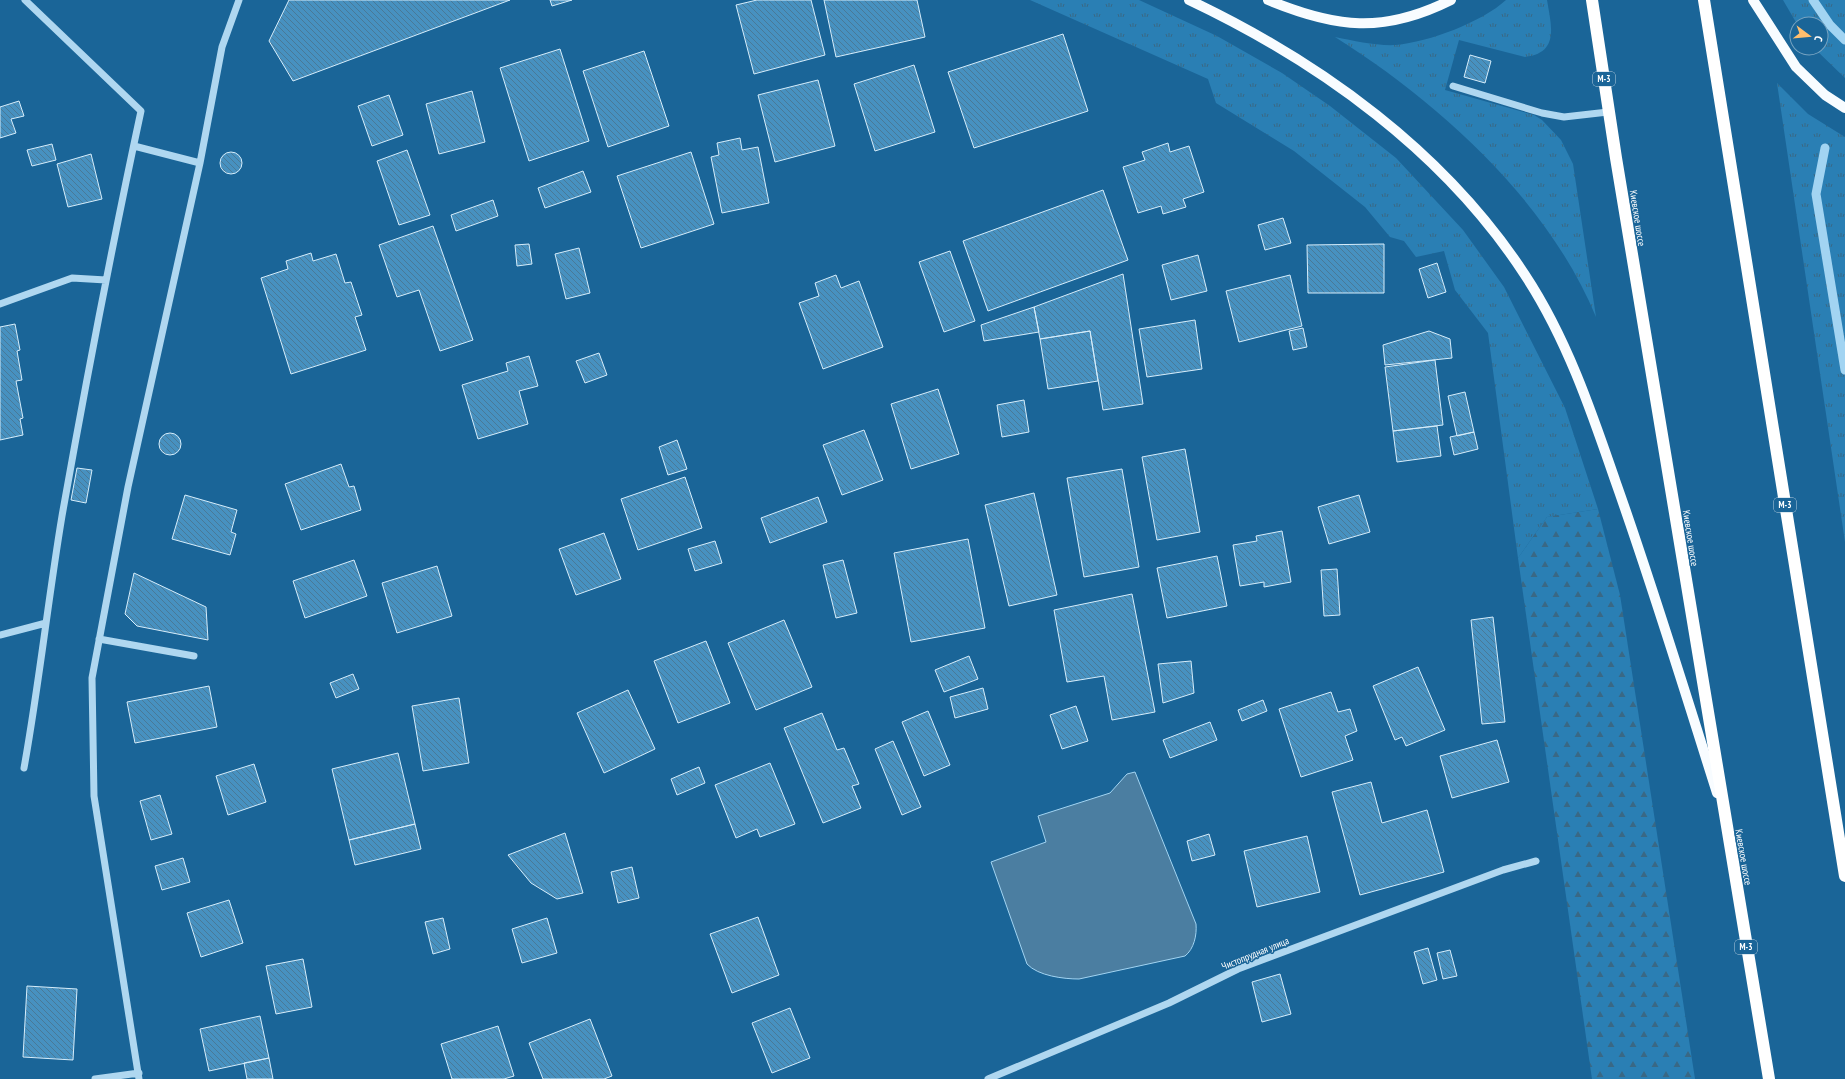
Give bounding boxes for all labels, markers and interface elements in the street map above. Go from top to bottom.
north arrow [1789,16,1829,56]
text: С [1811,34,1826,43]
road number: М-3 [1593,72,1615,86]
street label: Киевское шоссе [1627,189,1648,247]
road number: М-3 [1774,498,1796,512]
street label: Киевское шоссе [1680,509,1701,567]
street label: Киевское шоссе [1732,828,1755,886]
street label: Чистопрудная улица [1220,934,1291,973]
road number: М-3 [1735,940,1757,954]

